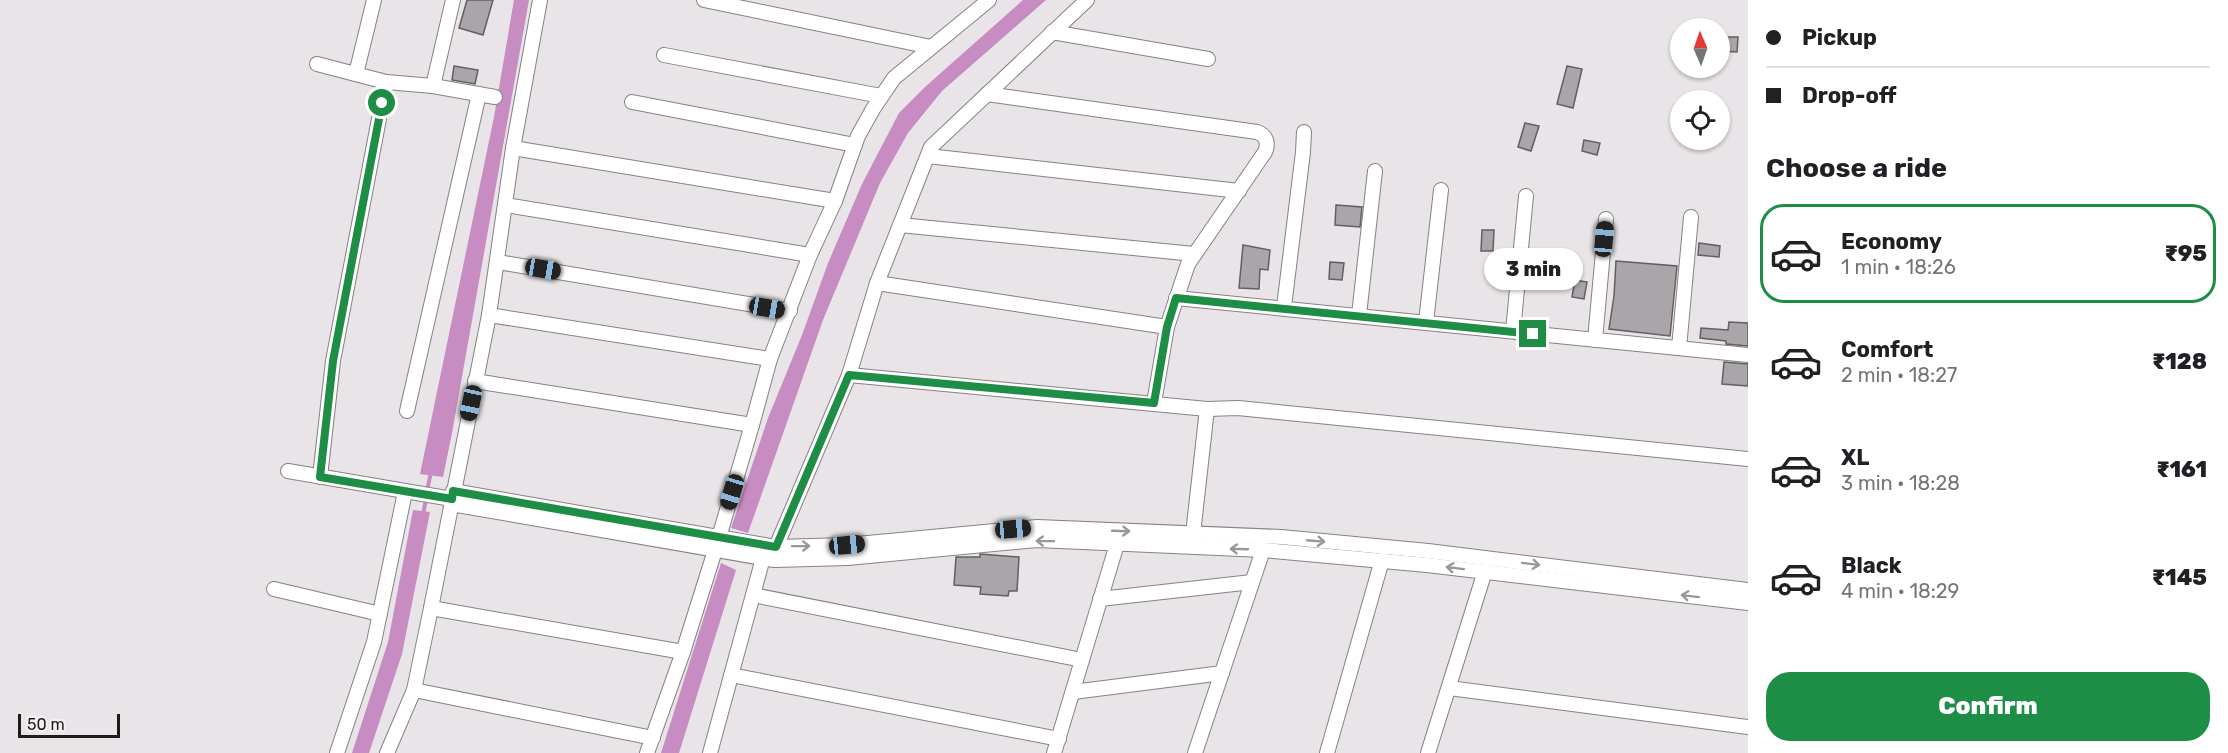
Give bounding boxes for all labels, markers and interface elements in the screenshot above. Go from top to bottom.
north arrow [1670,18,1730,78]
map controls [1670,18,1730,150]
text: Pickup [1802,24,1877,51]
text: Drop-off [1802,82,1897,109]
route start [368,89,395,116]
button: locate [1670,90,1730,150]
text: Choose a ride [1766,152,1947,184]
car [1593,220,1615,258]
icon: car [1769,227,1823,281]
text: Economy [1841,228,1942,255]
text: ₹95 [2164,240,2207,267]
callout: 3 min [1484,247,1582,289]
text: 1 min · 18:26 [1841,255,1956,279]
car [524,257,562,281]
text: 3 min [1506,257,1561,281]
car [748,296,786,320]
route end [1519,320,1546,347]
icon: car [1769,335,1823,389]
text: Comfort [1841,336,1933,363]
text: ₹128 [2152,348,2207,375]
text: 2 min · 18:27 [1841,363,1957,387]
car [458,384,484,422]
icon: car [1769,443,1823,497]
text: XL [1841,444,1869,471]
text: ₹161 [2156,456,2207,483]
text: 3 min · 18:28 [1841,471,1960,495]
car [718,472,746,512]
car [994,518,1032,540]
one-way arrow [1111,525,1131,536]
car [828,534,866,556]
one-way arrow [1035,535,1055,546]
one-way arrow [1305,536,1325,547]
one-way arrow [791,540,811,552]
one-way arrow [1230,543,1250,554]
icon: car [1769,551,1823,605]
text: Black [1841,552,1902,579]
one-way arrow [1520,558,1540,569]
one-way arrow [1445,562,1465,573]
text: ₹145 [2152,564,2207,591]
text: 4 min · 18:29 [1841,579,1959,603]
one-way arrow [1680,590,1700,601]
button: Confirm [1766,672,2210,741]
scale bar [18,711,120,738]
text: 50 m [27,715,65,734]

